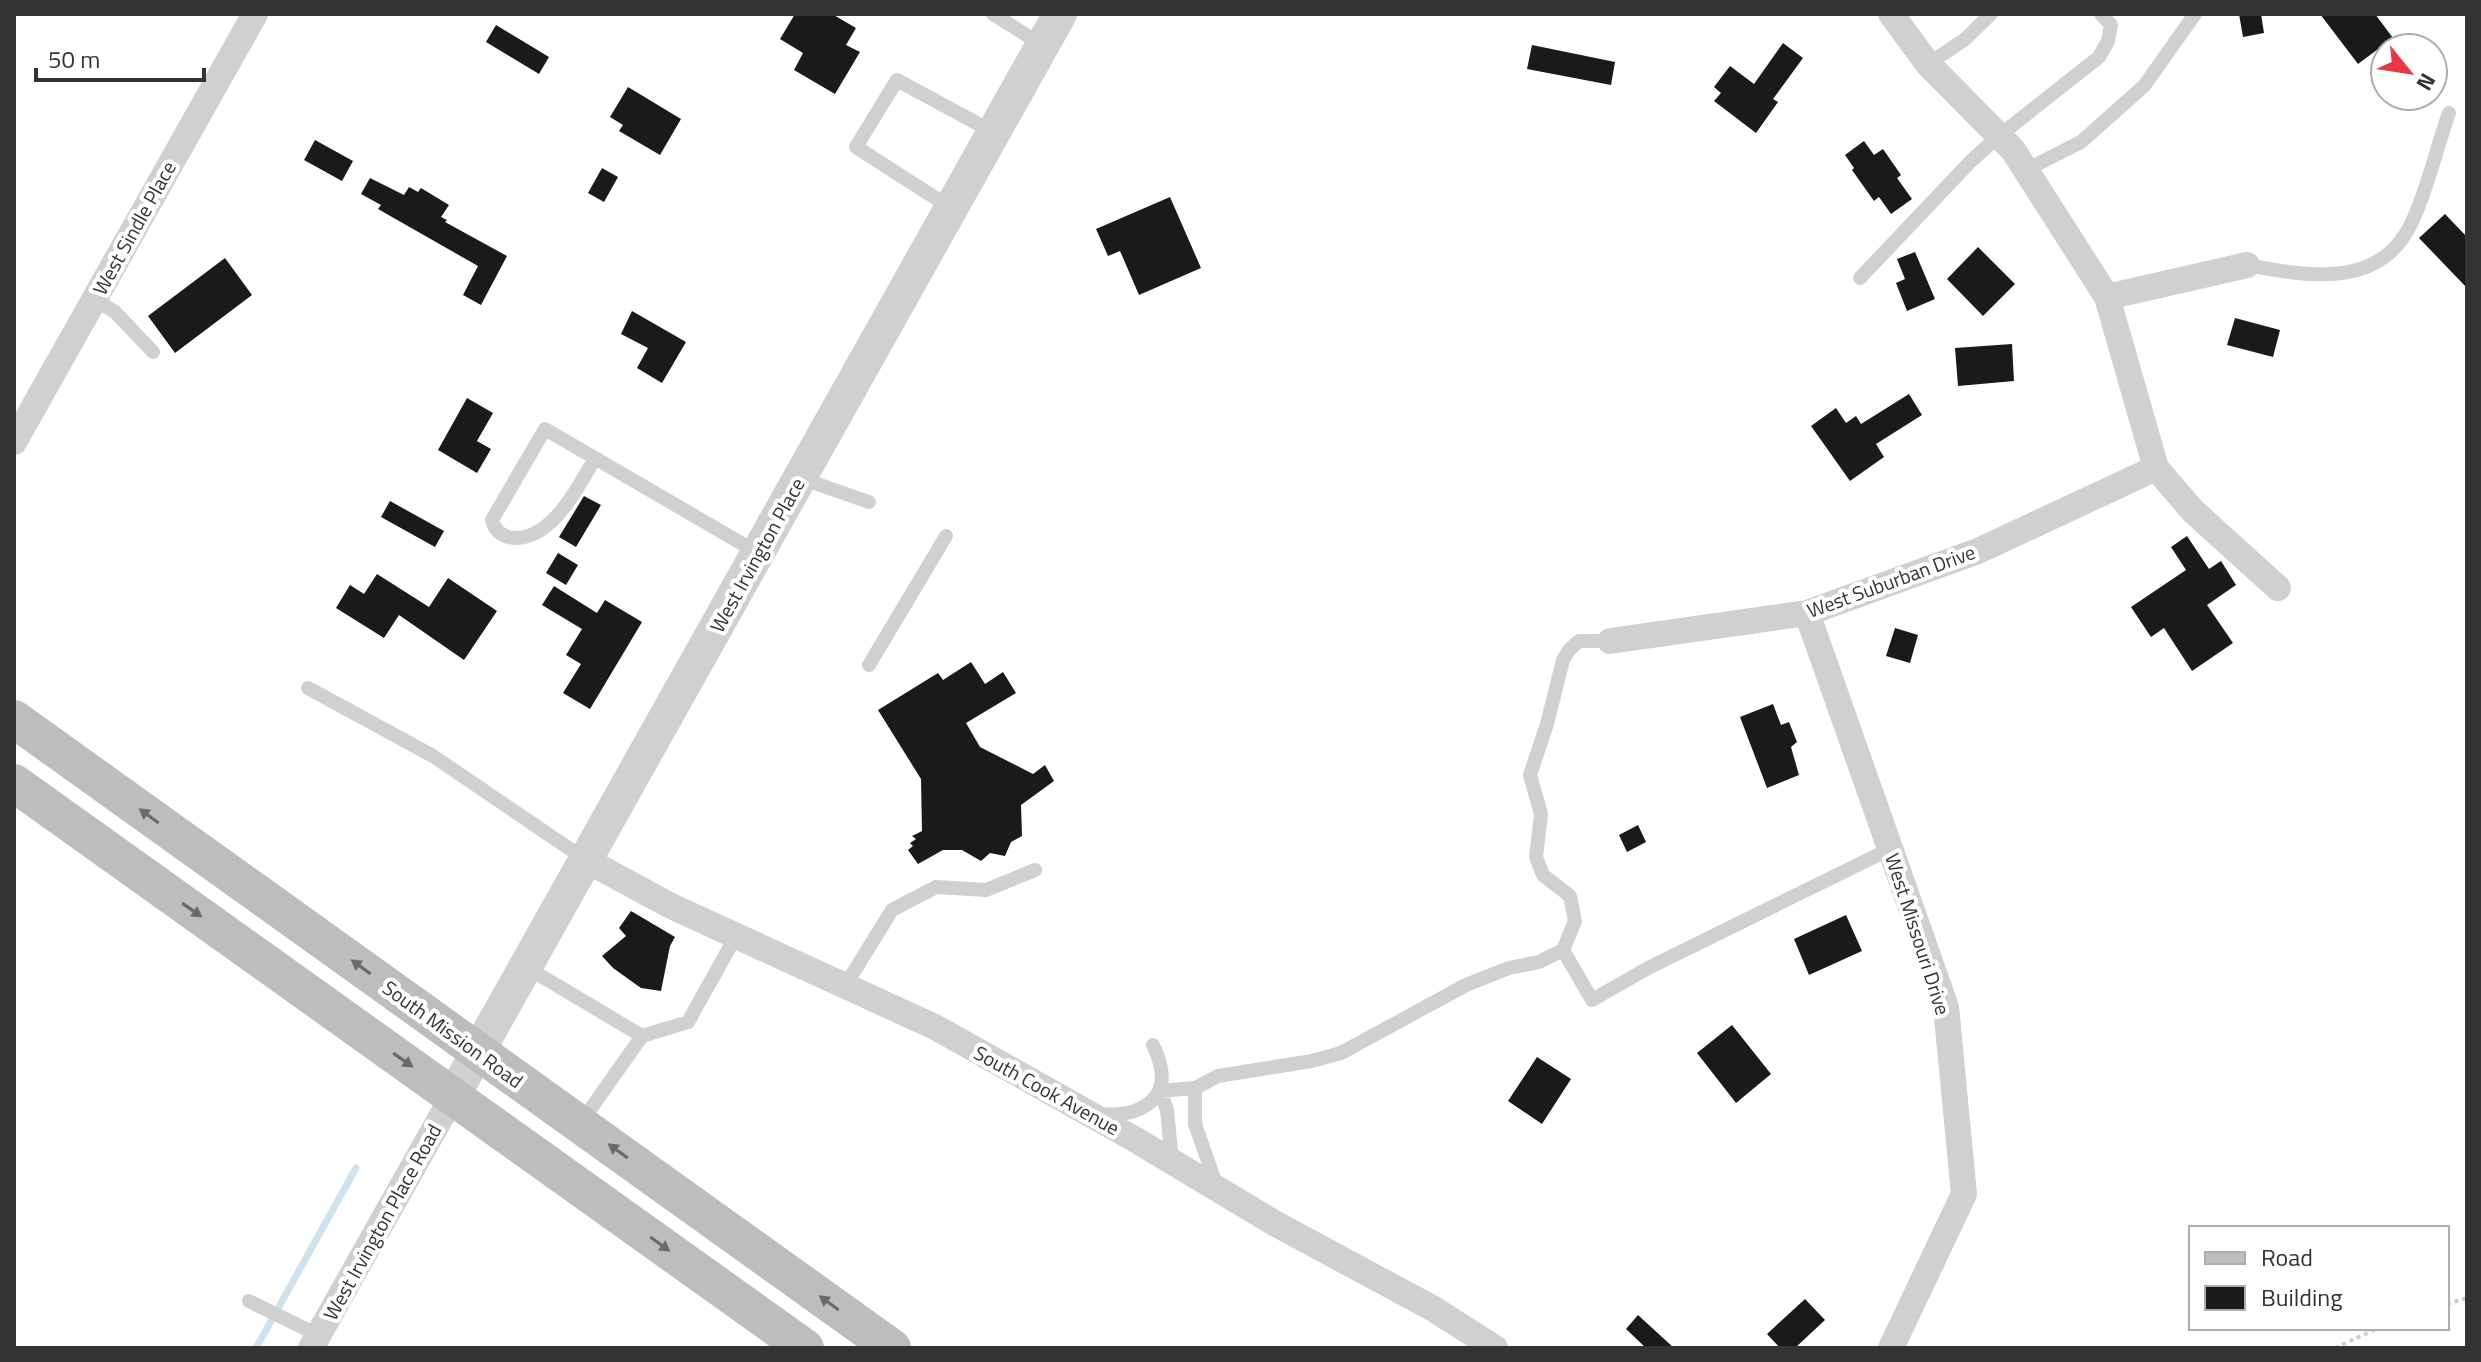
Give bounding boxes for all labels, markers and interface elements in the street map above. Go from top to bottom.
scale bar [36,32,204,82]
north arrow [2369,32,2449,112]
text: 50 m [48,41,100,77]
text: N [2408,67,2445,97]
street label: West Sindle Place [84,155,184,301]
street label: West Irvington Place [702,472,812,638]
street label: West Suburban Drive [1802,536,1980,626]
one-way arrow [138,808,160,824]
street label: West Missouri Drive [1877,849,1959,1019]
one-way arrow [181,901,202,917]
one-way arrow [350,960,371,976]
street label: South Mission Road [376,972,530,1096]
street label: South Cook Avenue [968,1037,1126,1143]
one-way arrow [393,1052,414,1068]
street label: West Irvington Place Road [315,1118,449,1326]
one-way arrow [607,1144,628,1159]
legend [2189,1226,2449,1330]
one-way arrow [650,1236,671,1252]
text: Road [2261,1239,2313,1275]
text: Building [2261,1279,2343,1315]
one-way arrow [819,1295,839,1311]

